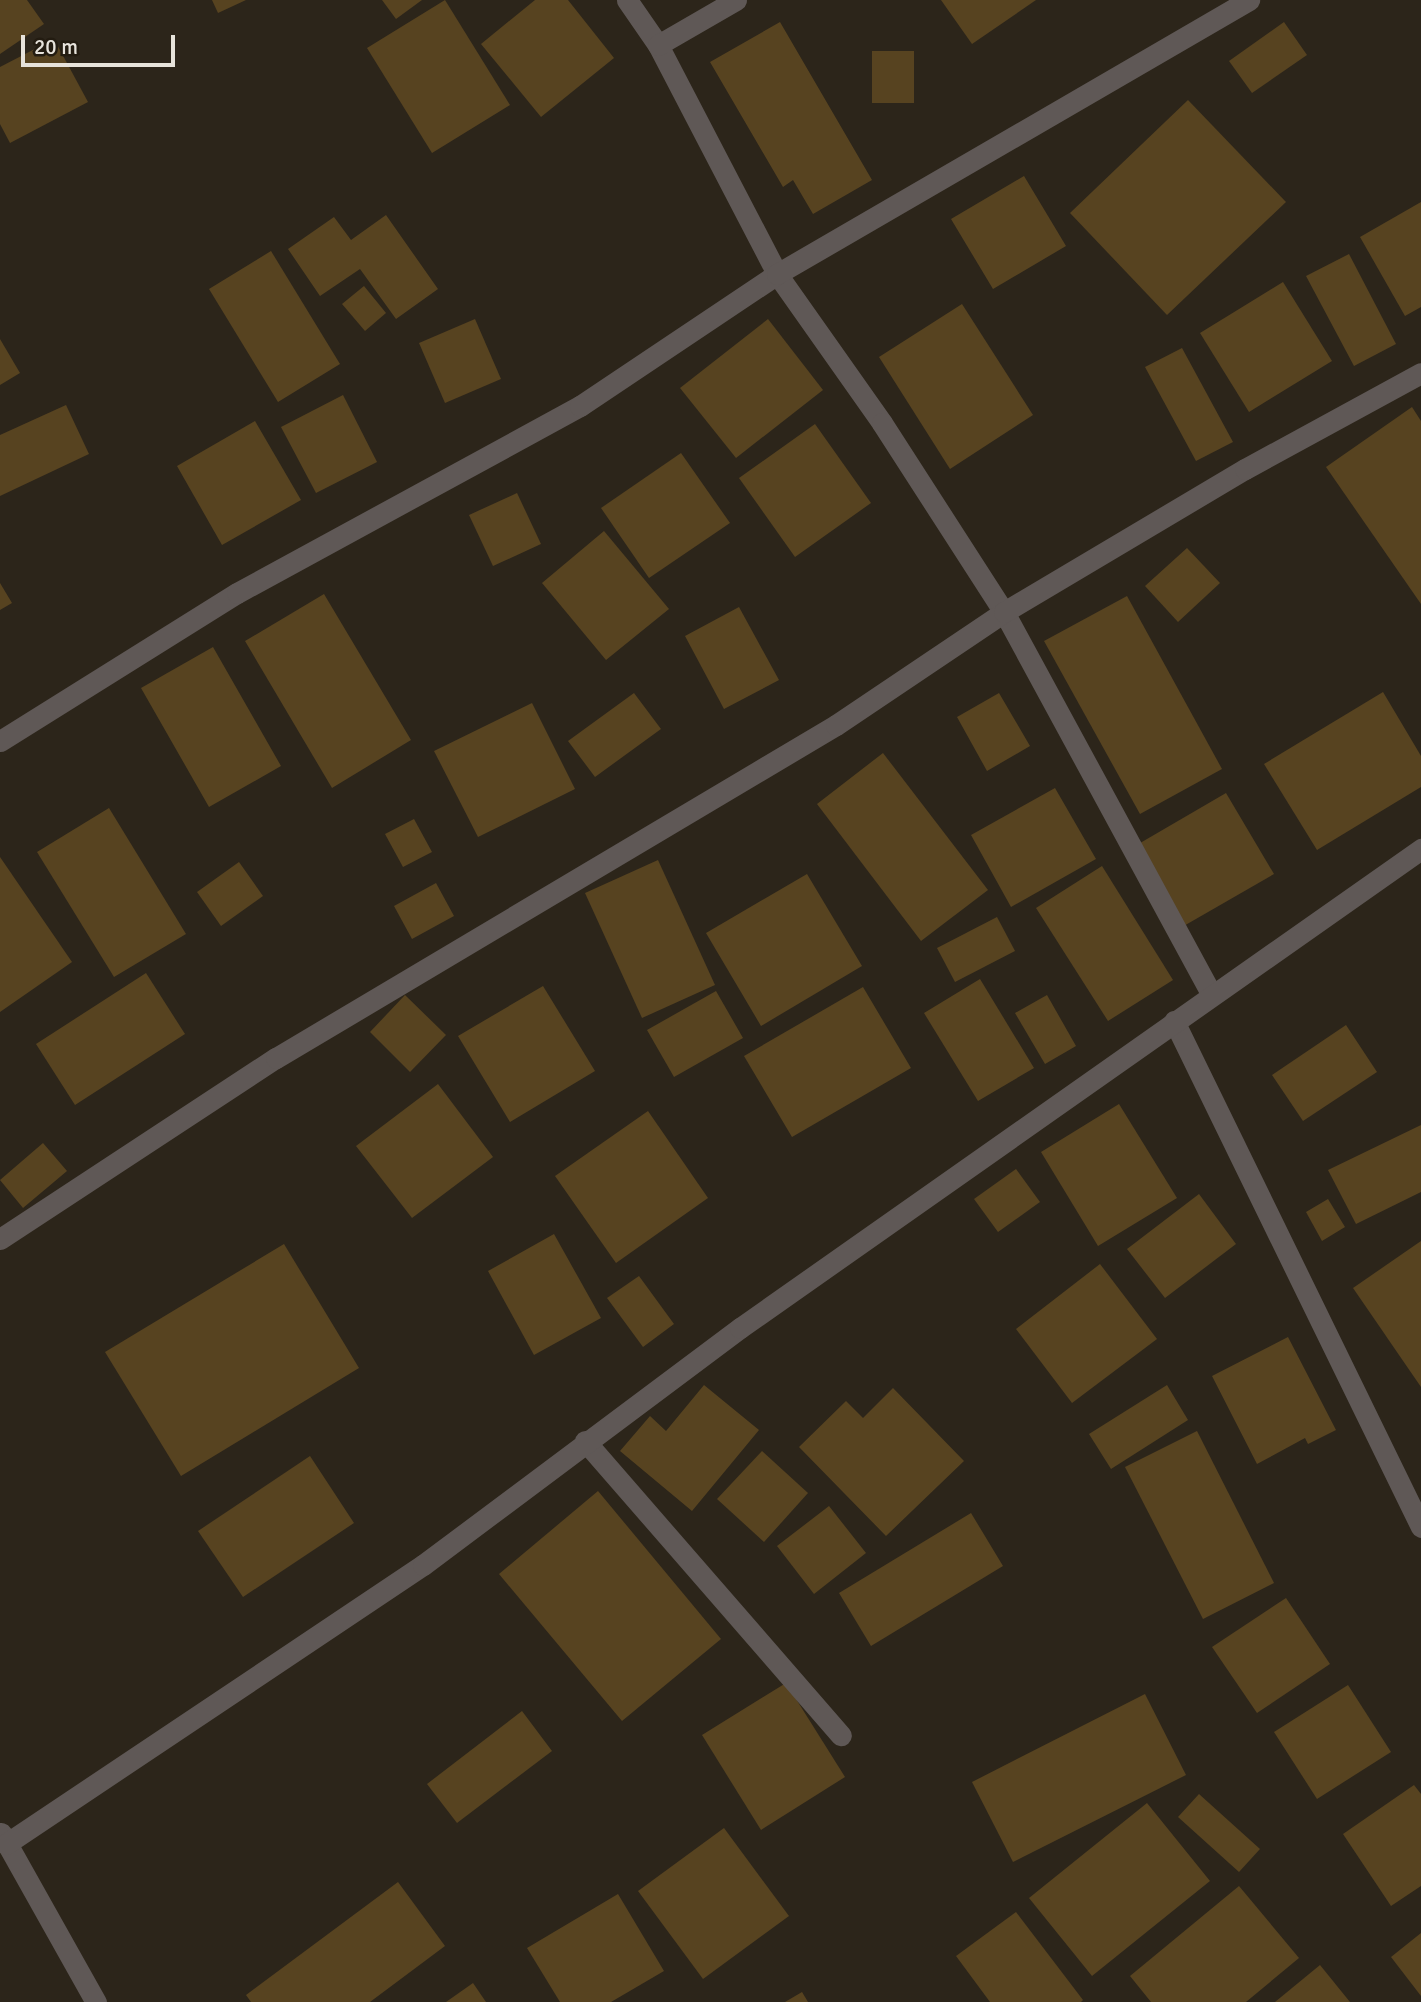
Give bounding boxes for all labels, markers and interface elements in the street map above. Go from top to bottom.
scale bar [24,21,178,65]
text: 20 m [34,34,78,60]

